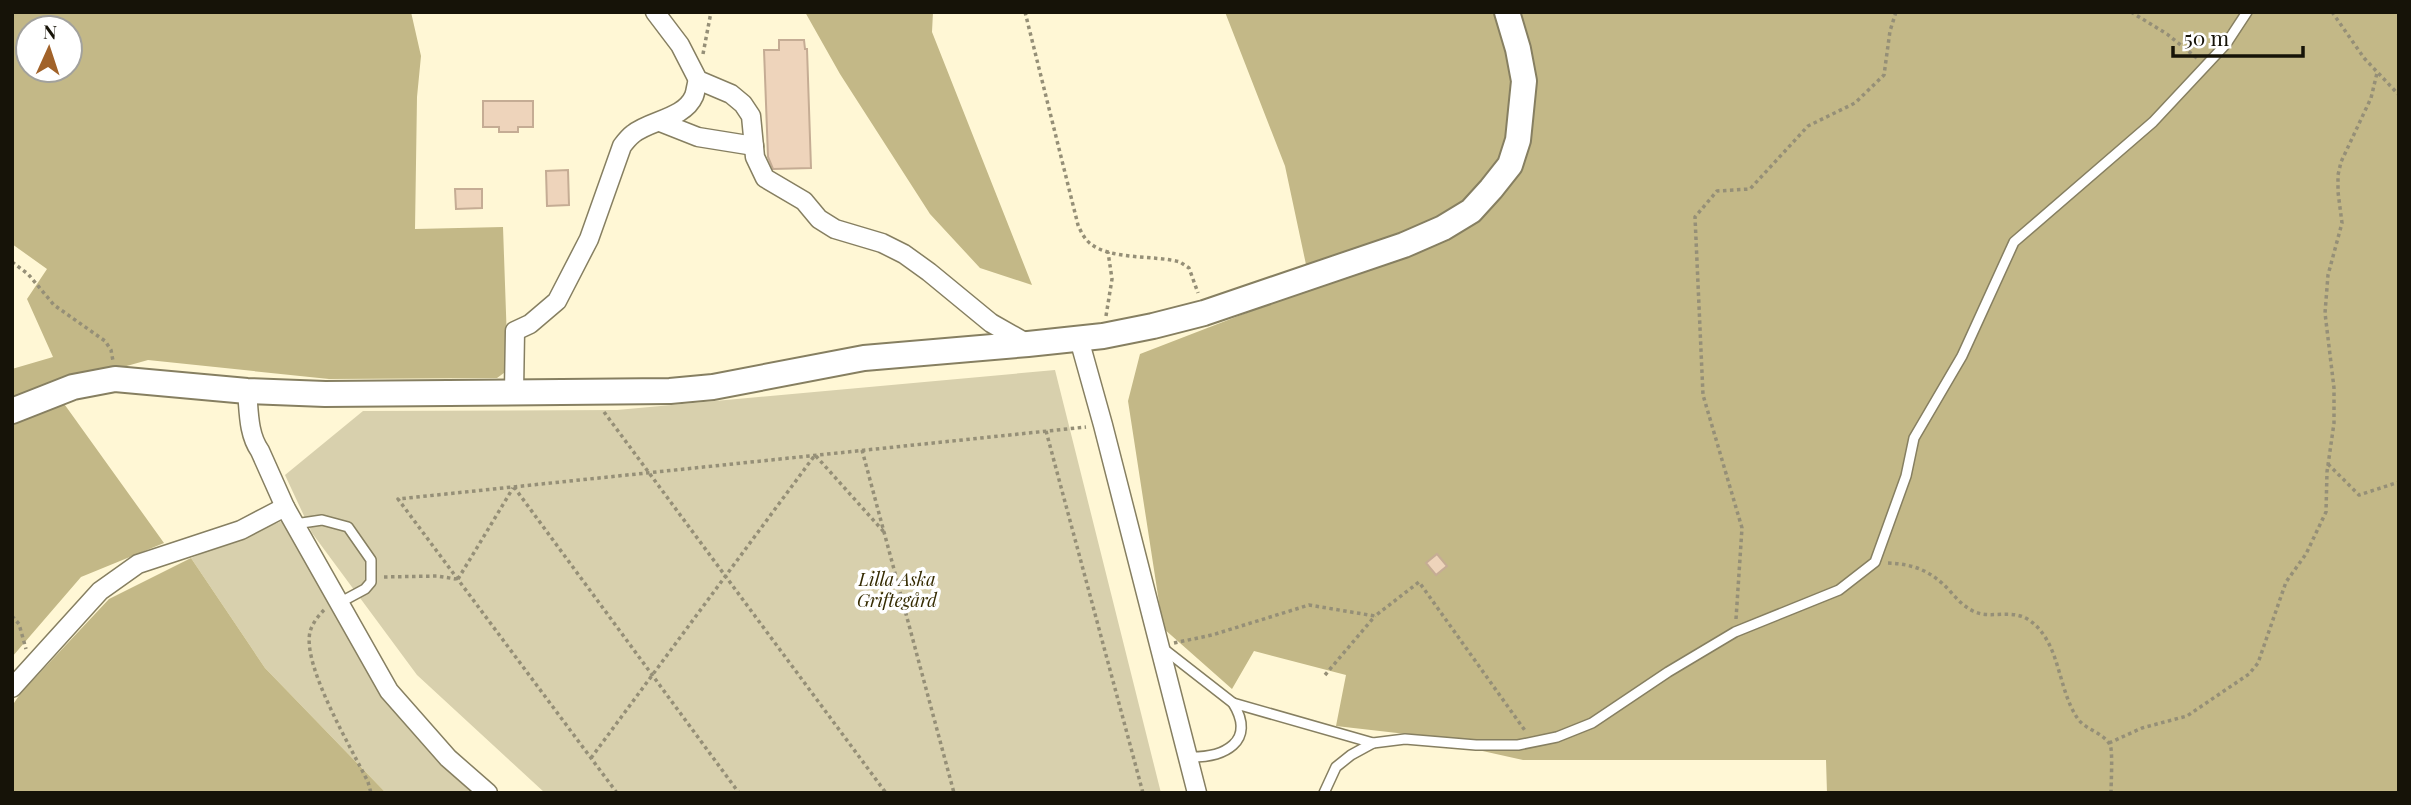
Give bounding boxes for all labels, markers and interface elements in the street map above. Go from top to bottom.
north arrow [14,14,84,84]
scale bar [2173,14,2302,58]
text: N [42,18,58,44]
text: 50 m [2184,23,2230,51]
park label: Lilla Aska Griftegård [857,567,938,612]

